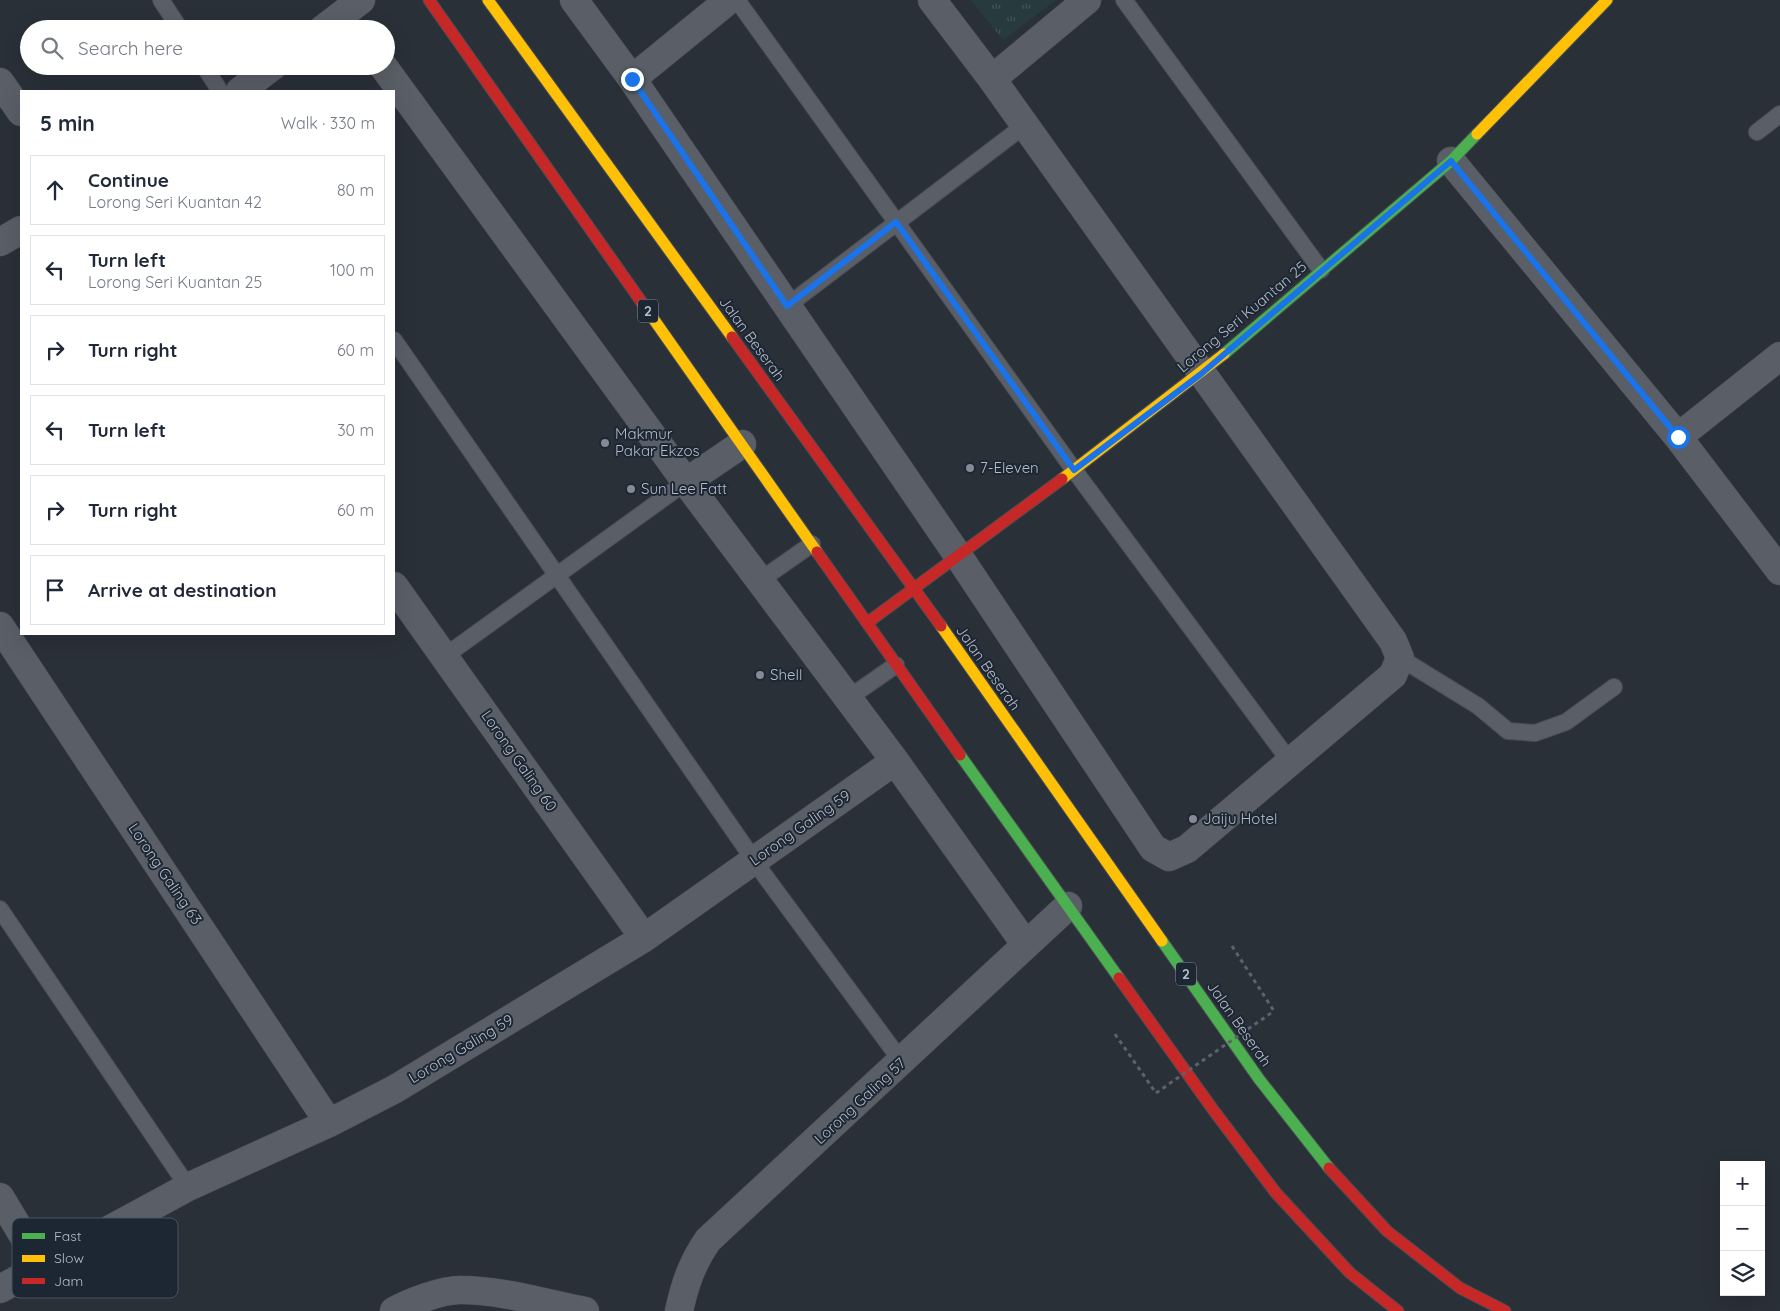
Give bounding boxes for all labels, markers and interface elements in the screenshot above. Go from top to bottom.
search box [20,20,395,75]
icon: search [38,34,66,62]
text: Search here [78,36,183,60]
route end [621,68,644,91]
text: 5 min [40,110,95,136]
text: Walk · 330 m [281,113,375,133]
text: Continue [88,168,169,192]
icon: ahead [41,176,69,204]
text: 80 m [337,180,374,200]
text: Lorong Seri Kuantan 42 [88,192,262,212]
text: Turn left [88,248,166,272]
icon: left [41,256,69,284]
street label: Lorong Seri Kuantan 25 [1173,257,1310,376]
text: 100 m [330,260,374,280]
text: Lorong Seri Kuantan 25 [88,272,262,292]
street label: Jalan Beserah [715,293,789,385]
road number: 2 [638,300,658,322]
icon: right [41,336,69,364]
text: Turn right [88,338,177,362]
text: 60 m [337,340,374,360]
icon: left [41,416,69,444]
text: Turn left [88,418,166,442]
text: 30 m [337,420,374,440]
place label: Makmur Pakar Ekzos [615,424,700,460]
route start [1667,426,1690,449]
marker: Makmur Pakar Ekzos [599,437,611,449]
place label: 7-Eleven [980,458,1039,477]
marker: 7-Eleven [964,462,976,474]
place label: Sun Lee Fatt [641,479,727,498]
marker: Sun Lee Fatt [625,483,637,495]
icon: right [41,496,69,524]
text: Turn right [88,498,177,522]
text: 60 m [337,500,374,520]
icon: arrive [41,576,69,604]
text: Arrive at destination [88,578,277,602]
street label: Jalan Beserah [952,621,1025,714]
place label: Shell [770,665,802,684]
marker: Shell [754,669,766,681]
street label: Lorong Galing 60 [477,706,561,815]
street label: Lorong Galing 59 [746,786,854,869]
place label: Jaiju Hotel [1203,809,1277,828]
marker: Jaiju Hotel [1187,813,1199,825]
street label: Lorong Galing 63 [125,819,206,928]
road number: 2 [1176,962,1196,986]
street label: Jalan Beserah [1203,977,1276,1070]
street label: Lorong Galing 59 [405,1010,517,1087]
street label: Lorong Galing 57 [810,1053,910,1148]
map controls [1720,1161,1765,1296]
button: + [1720,1161,1765,1206]
button: − [1720,1206,1765,1251]
legend [12,1218,178,1298]
text: Fast [54,1227,82,1245]
text: Slow [54,1249,84,1267]
button: layers [1720,1251,1765,1296]
text: Jam [54,1272,83,1290]

